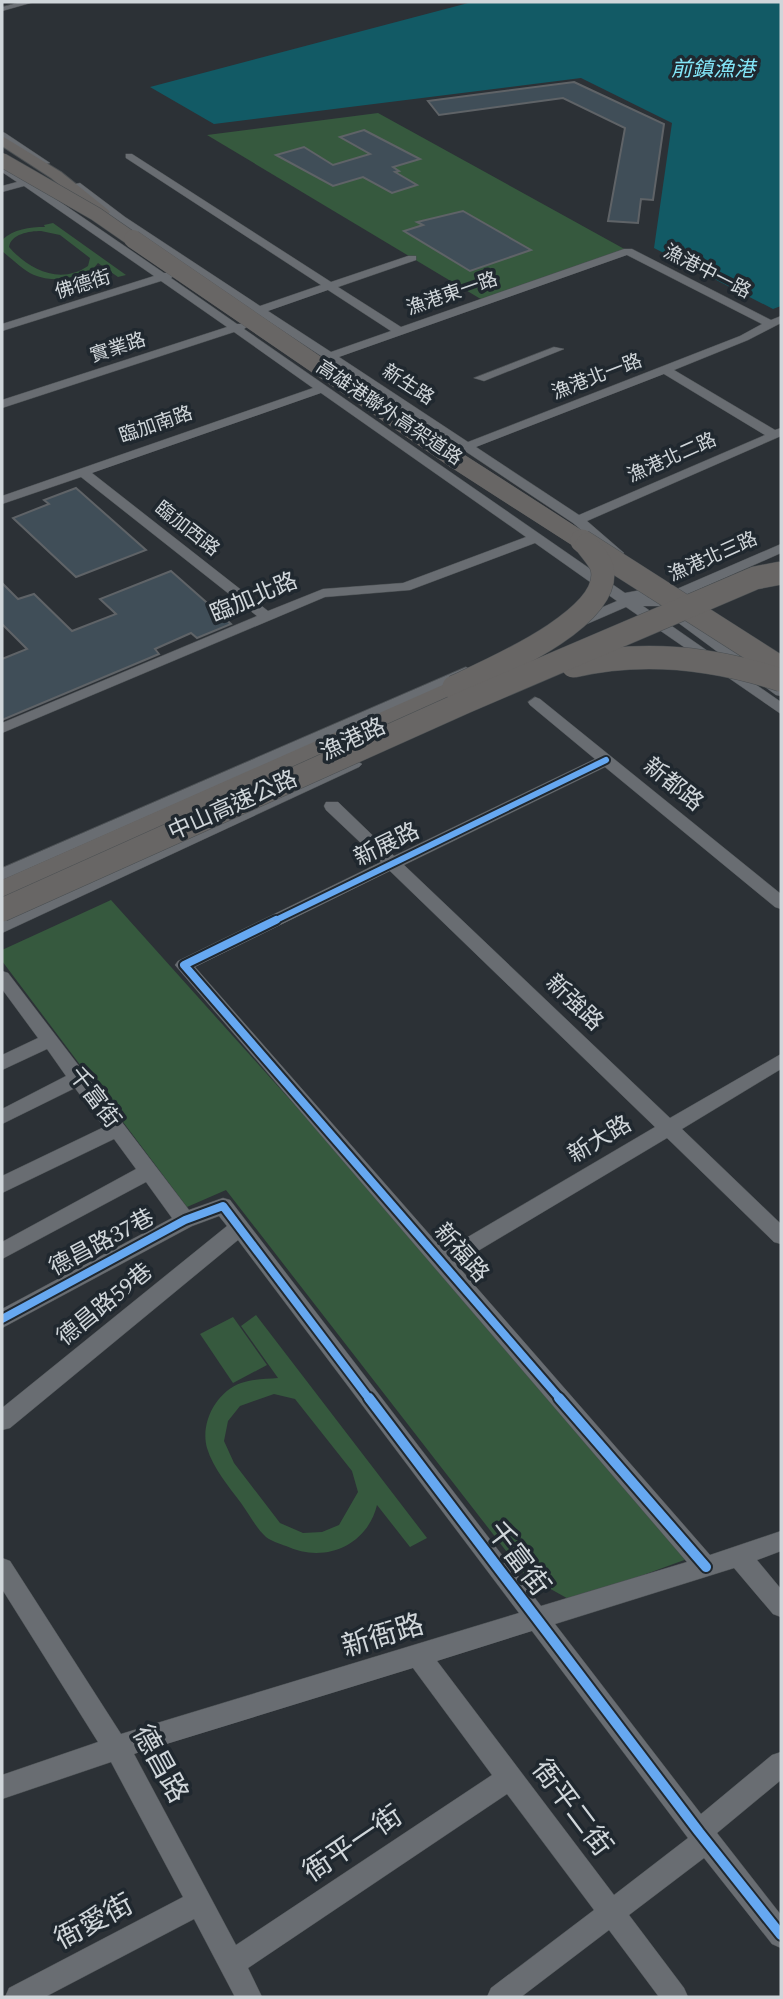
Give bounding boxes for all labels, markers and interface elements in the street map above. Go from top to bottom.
water label: 前鎮漁港 [671,54,758,86]
street label: 漁港中一路 [658,238,756,306]
street label: 佛德街 [51,263,115,307]
street label: 漁港東一路 [402,265,502,323]
street label: 實業路 [86,325,150,371]
street label: 漁港北一路 [547,346,647,408]
street label: 高雄港聯外高架道路 [310,353,468,473]
street label: 新生路 [376,357,440,413]
street label: 臨加南路 [115,399,197,451]
street label: 漁港北二路 [623,425,721,491]
street label: 臨加西路 [148,494,226,564]
street label: 漁港北三路 [664,524,762,590]
street label: 臨加北路 [205,564,303,632]
street label: 漁港路 [314,710,392,770]
street label: 新都路 [635,750,711,820]
street label: 中山高速公路 [163,762,303,850]
street label: 新展路 [348,814,426,876]
street label: 新強路 [537,966,611,1040]
street label: 千富街 [59,1060,129,1136]
street label: 新大路 [561,1107,639,1173]
street label: 德昌路37巷 [43,1201,161,1285]
street label: 新福路 [425,1215,497,1291]
street label: 德昌路59巷 [49,1255,161,1355]
street label: 千富街 [476,1513,560,1605]
street label: 新衙路 [337,1603,429,1669]
street label: 德昌路 [121,1717,199,1811]
street label: 衙平二街 [521,1750,623,1866]
street label: 衙平一街 [295,1795,411,1893]
street label: 衙愛街 [47,1883,141,1961]

